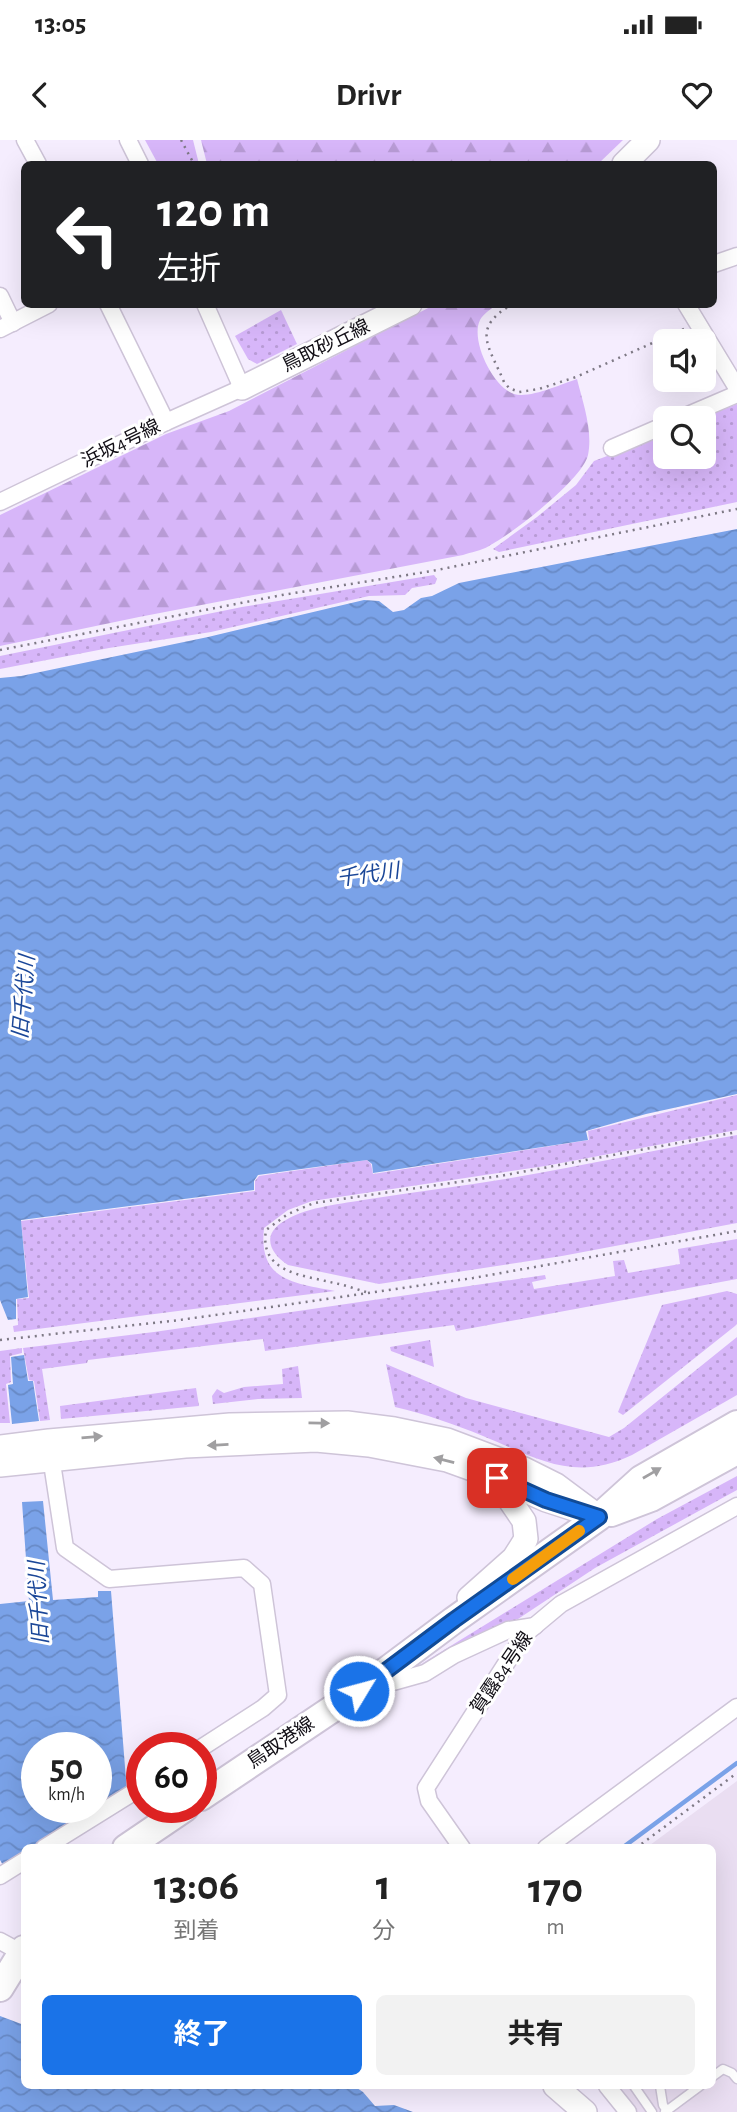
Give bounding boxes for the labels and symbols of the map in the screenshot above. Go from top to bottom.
street label: 鳥取砂丘線 [279,316,373,375]
street label: 浜坂4号線 [78,416,163,471]
water label: 千代川 [335,859,403,890]
water label: 旧千代川 [9,952,38,1040]
one-way arrow [308,1417,330,1429]
one-way arrow [81,1431,103,1442]
one-way arrow [207,1439,229,1450]
pin [467,1448,527,1508]
one-way arrow [433,1454,455,1465]
one-way arrow [642,1467,661,1479]
water label: 旧千代川 [25,1559,52,1646]
street label: 賀露84号線 [466,1628,536,1717]
position arrow [322,1654,396,1728]
street label: 鳥取港線 [243,1712,318,1772]
speed limit sign: 60 [126,1732,217,1823]

